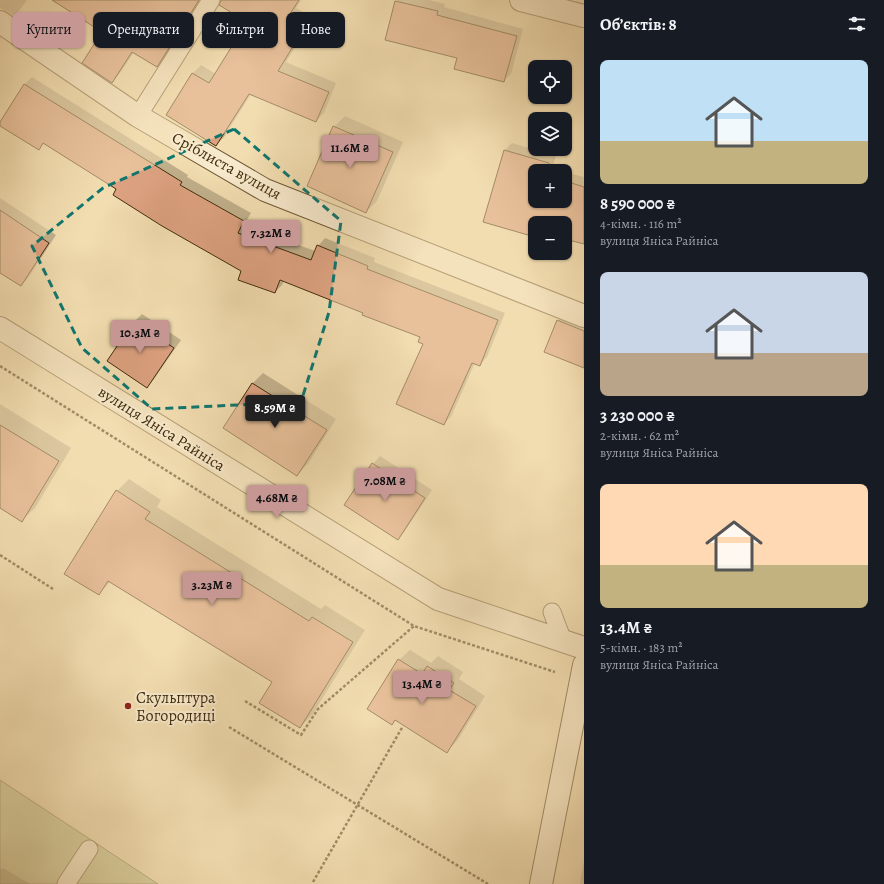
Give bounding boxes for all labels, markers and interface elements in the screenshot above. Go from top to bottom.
chip: Купити [12,12,85,48]
chip: Орендувати [93,12,194,48]
chip: Фільтри [202,12,278,48]
chip: Нове [286,12,345,48]
text: Об’єктів: 8 [600,13,677,36]
icon: filters [846,13,868,35]
map controls [528,60,572,260]
button: locate [528,60,572,104]
icon: home [698,86,770,158]
button: layers [528,112,572,156]
street label: Сріблиста вулиця [168,127,285,205]
pin: 11.6M ₴ [313,135,387,169]
text: 11.6M ₴ [330,139,370,156]
button: + [528,164,572,208]
text: 8 590 000 ₴ [600,192,676,215]
text: 4-кімн. · 116 m² [600,215,682,232]
button: − [528,216,572,260]
pin: 7.32M ₴ [234,220,308,254]
text: 7.32M ₴ [250,224,292,241]
text: вулиця Яніса Райніса [600,232,719,249]
icon: home [698,298,770,370]
pin: 10.3M ₴ [103,320,177,354]
text: 10.3M ₴ [120,324,160,341]
street label: вулиця Яніса Райніса [94,381,230,477]
pin: 8.59M ₴ [238,395,312,429]
text: 8.59M ₴ [254,399,296,416]
text: 3 230 000 ₴ [600,404,675,427]
text: 2-кімн. · 62 m² [600,427,679,444]
text: вулиця Яніса Райніса [600,444,719,461]
pin: 7.08M ₴ [348,468,422,502]
text: 7.08M ₴ [364,472,406,489]
pin: 4.68M ₴ [240,485,314,519]
text: 4.68M ₴ [256,489,298,506]
icon: home [698,510,770,582]
pin: 3.23M ₴ [175,572,249,606]
text: 3.23M ₴ [191,576,233,593]
text: 13.4M ₴ [600,616,652,639]
text: 5-кімн. · 183 m² [600,639,682,656]
text: вулиця Яніса Райніса [600,656,719,673]
pin: 13.4M ₴ [385,671,459,705]
text: 13.4M ₴ [402,675,442,692]
place label: Скульптура Богородиці [136,687,216,727]
marker: Скульптура Богородиці [123,701,133,711]

